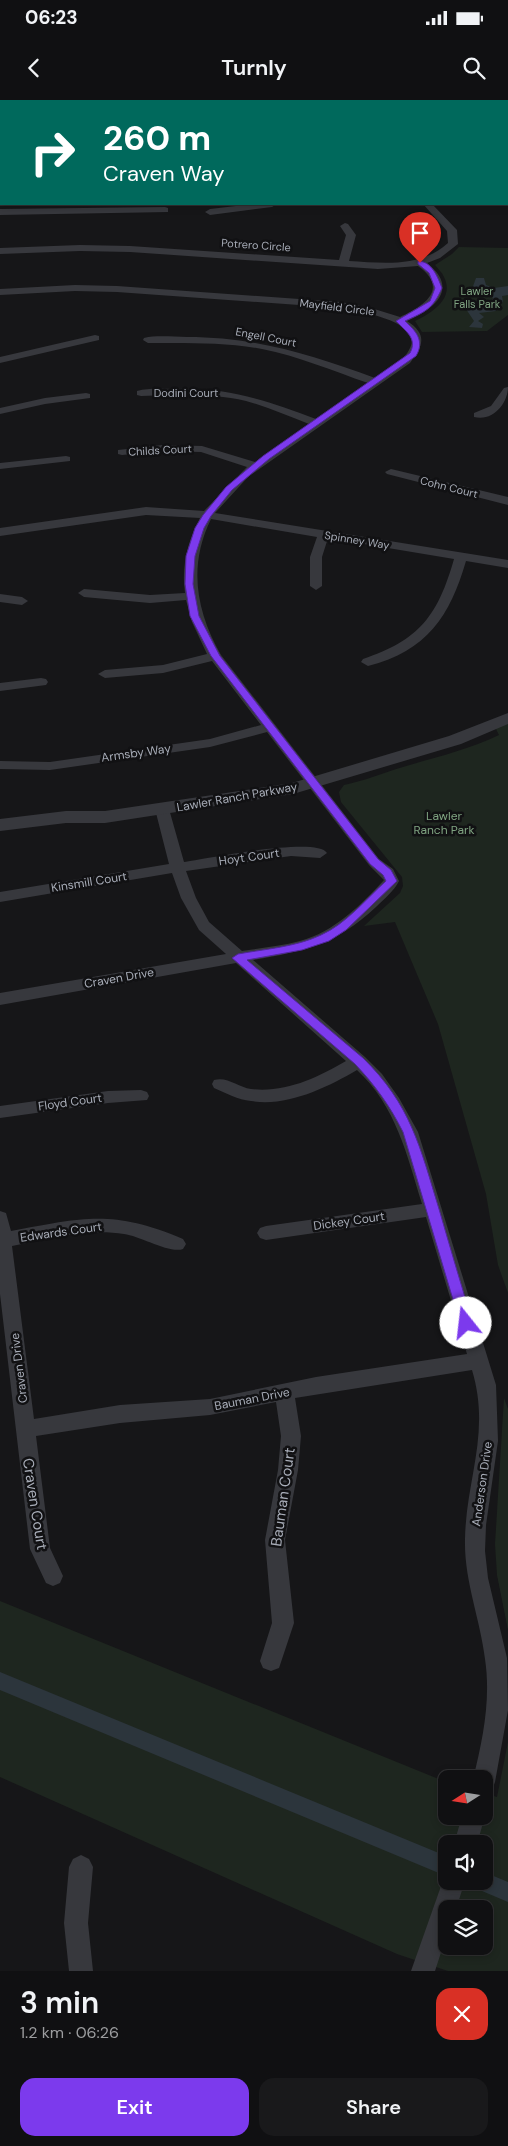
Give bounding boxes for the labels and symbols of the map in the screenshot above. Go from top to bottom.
pin [399,212,441,263]
street label: Potrero Circle [221,236,291,254]
park label: Lawler Falls Park [454,284,501,311]
street label: Mayfield Circle [299,295,375,319]
street label: Engell Court [234,324,298,350]
street label: Dodini Court [154,386,218,400]
street label: Childs Court [128,441,192,459]
street label: Cohn Court [419,473,479,501]
street label: Spinney Way [323,528,391,552]
street label: Armsby Way [100,740,172,766]
street label: Lawler Ranch Parkway [176,778,299,815]
park label: Lawler Ranch Park [413,808,475,838]
street label: Hoyt Court [218,845,281,869]
street label: Kinsmill Court [50,868,128,896]
street label: Craven Drive [83,964,155,992]
street label: Floyd Court [37,1090,103,1114]
street label: Dickey Court [312,1208,386,1234]
street label: Edwards Court [19,1218,103,1246]
position arrow [439,1296,491,1348]
street label: Craven Drive [7,1332,31,1404]
street label: Bauman Drive [213,1384,291,1414]
street label: Anderson Drive [468,1440,496,1527]
street label: Bauman Court [266,1446,300,1548]
street label: Craven Court [18,1457,52,1551]
north arrow [438,1770,492,1825]

